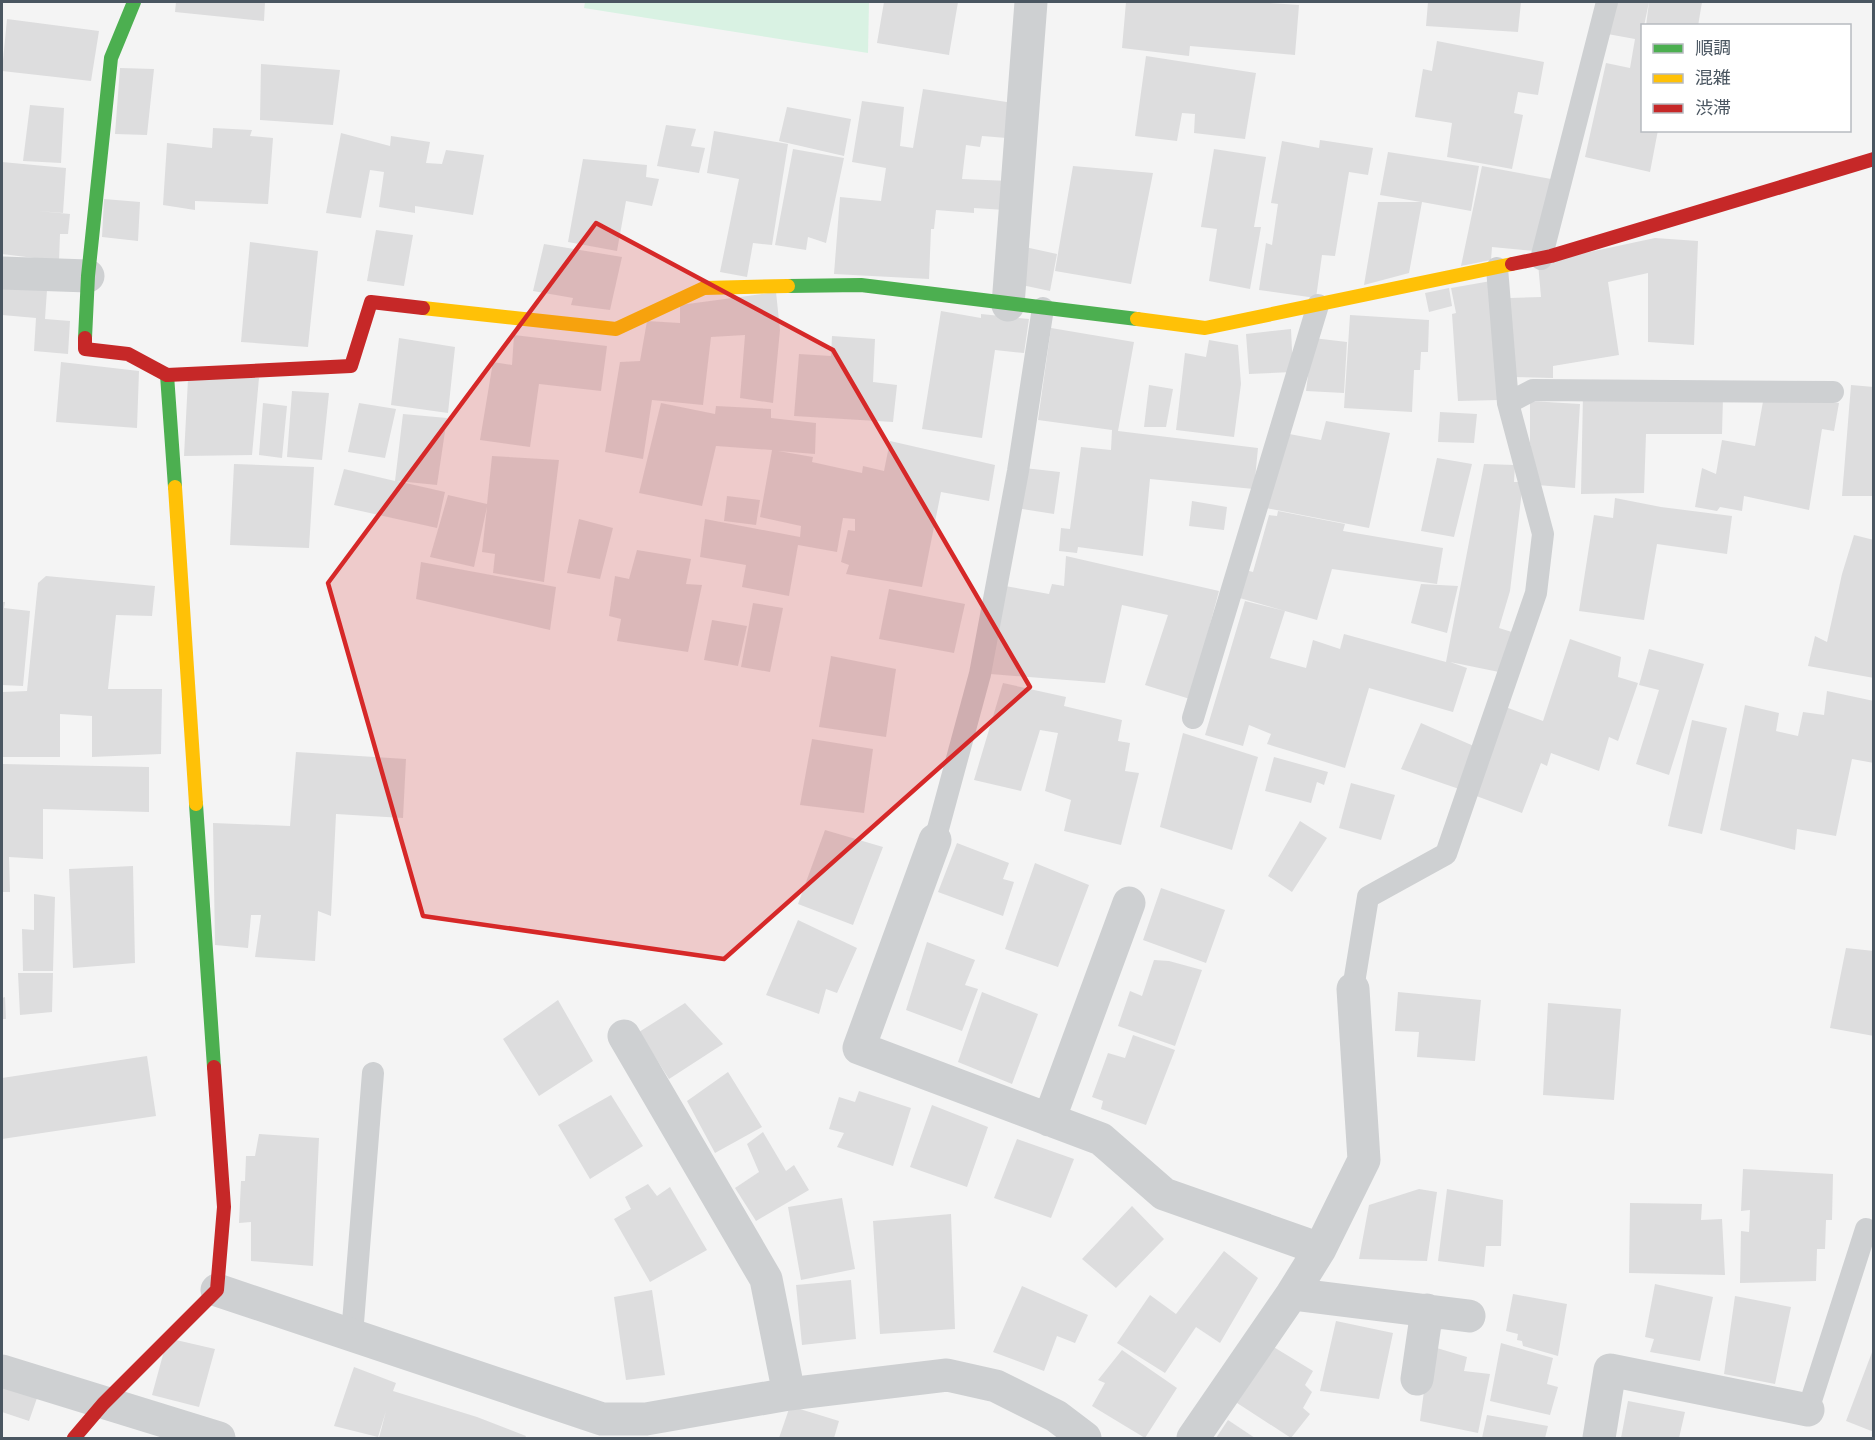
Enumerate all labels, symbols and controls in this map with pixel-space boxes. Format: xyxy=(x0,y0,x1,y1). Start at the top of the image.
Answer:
legend xyxy=(1641,24,1851,132)
text: 順調 xyxy=(1695,36,1731,59)
text: 混雑 xyxy=(1695,66,1731,89)
text: 渋滞 xyxy=(1695,96,1731,119)

